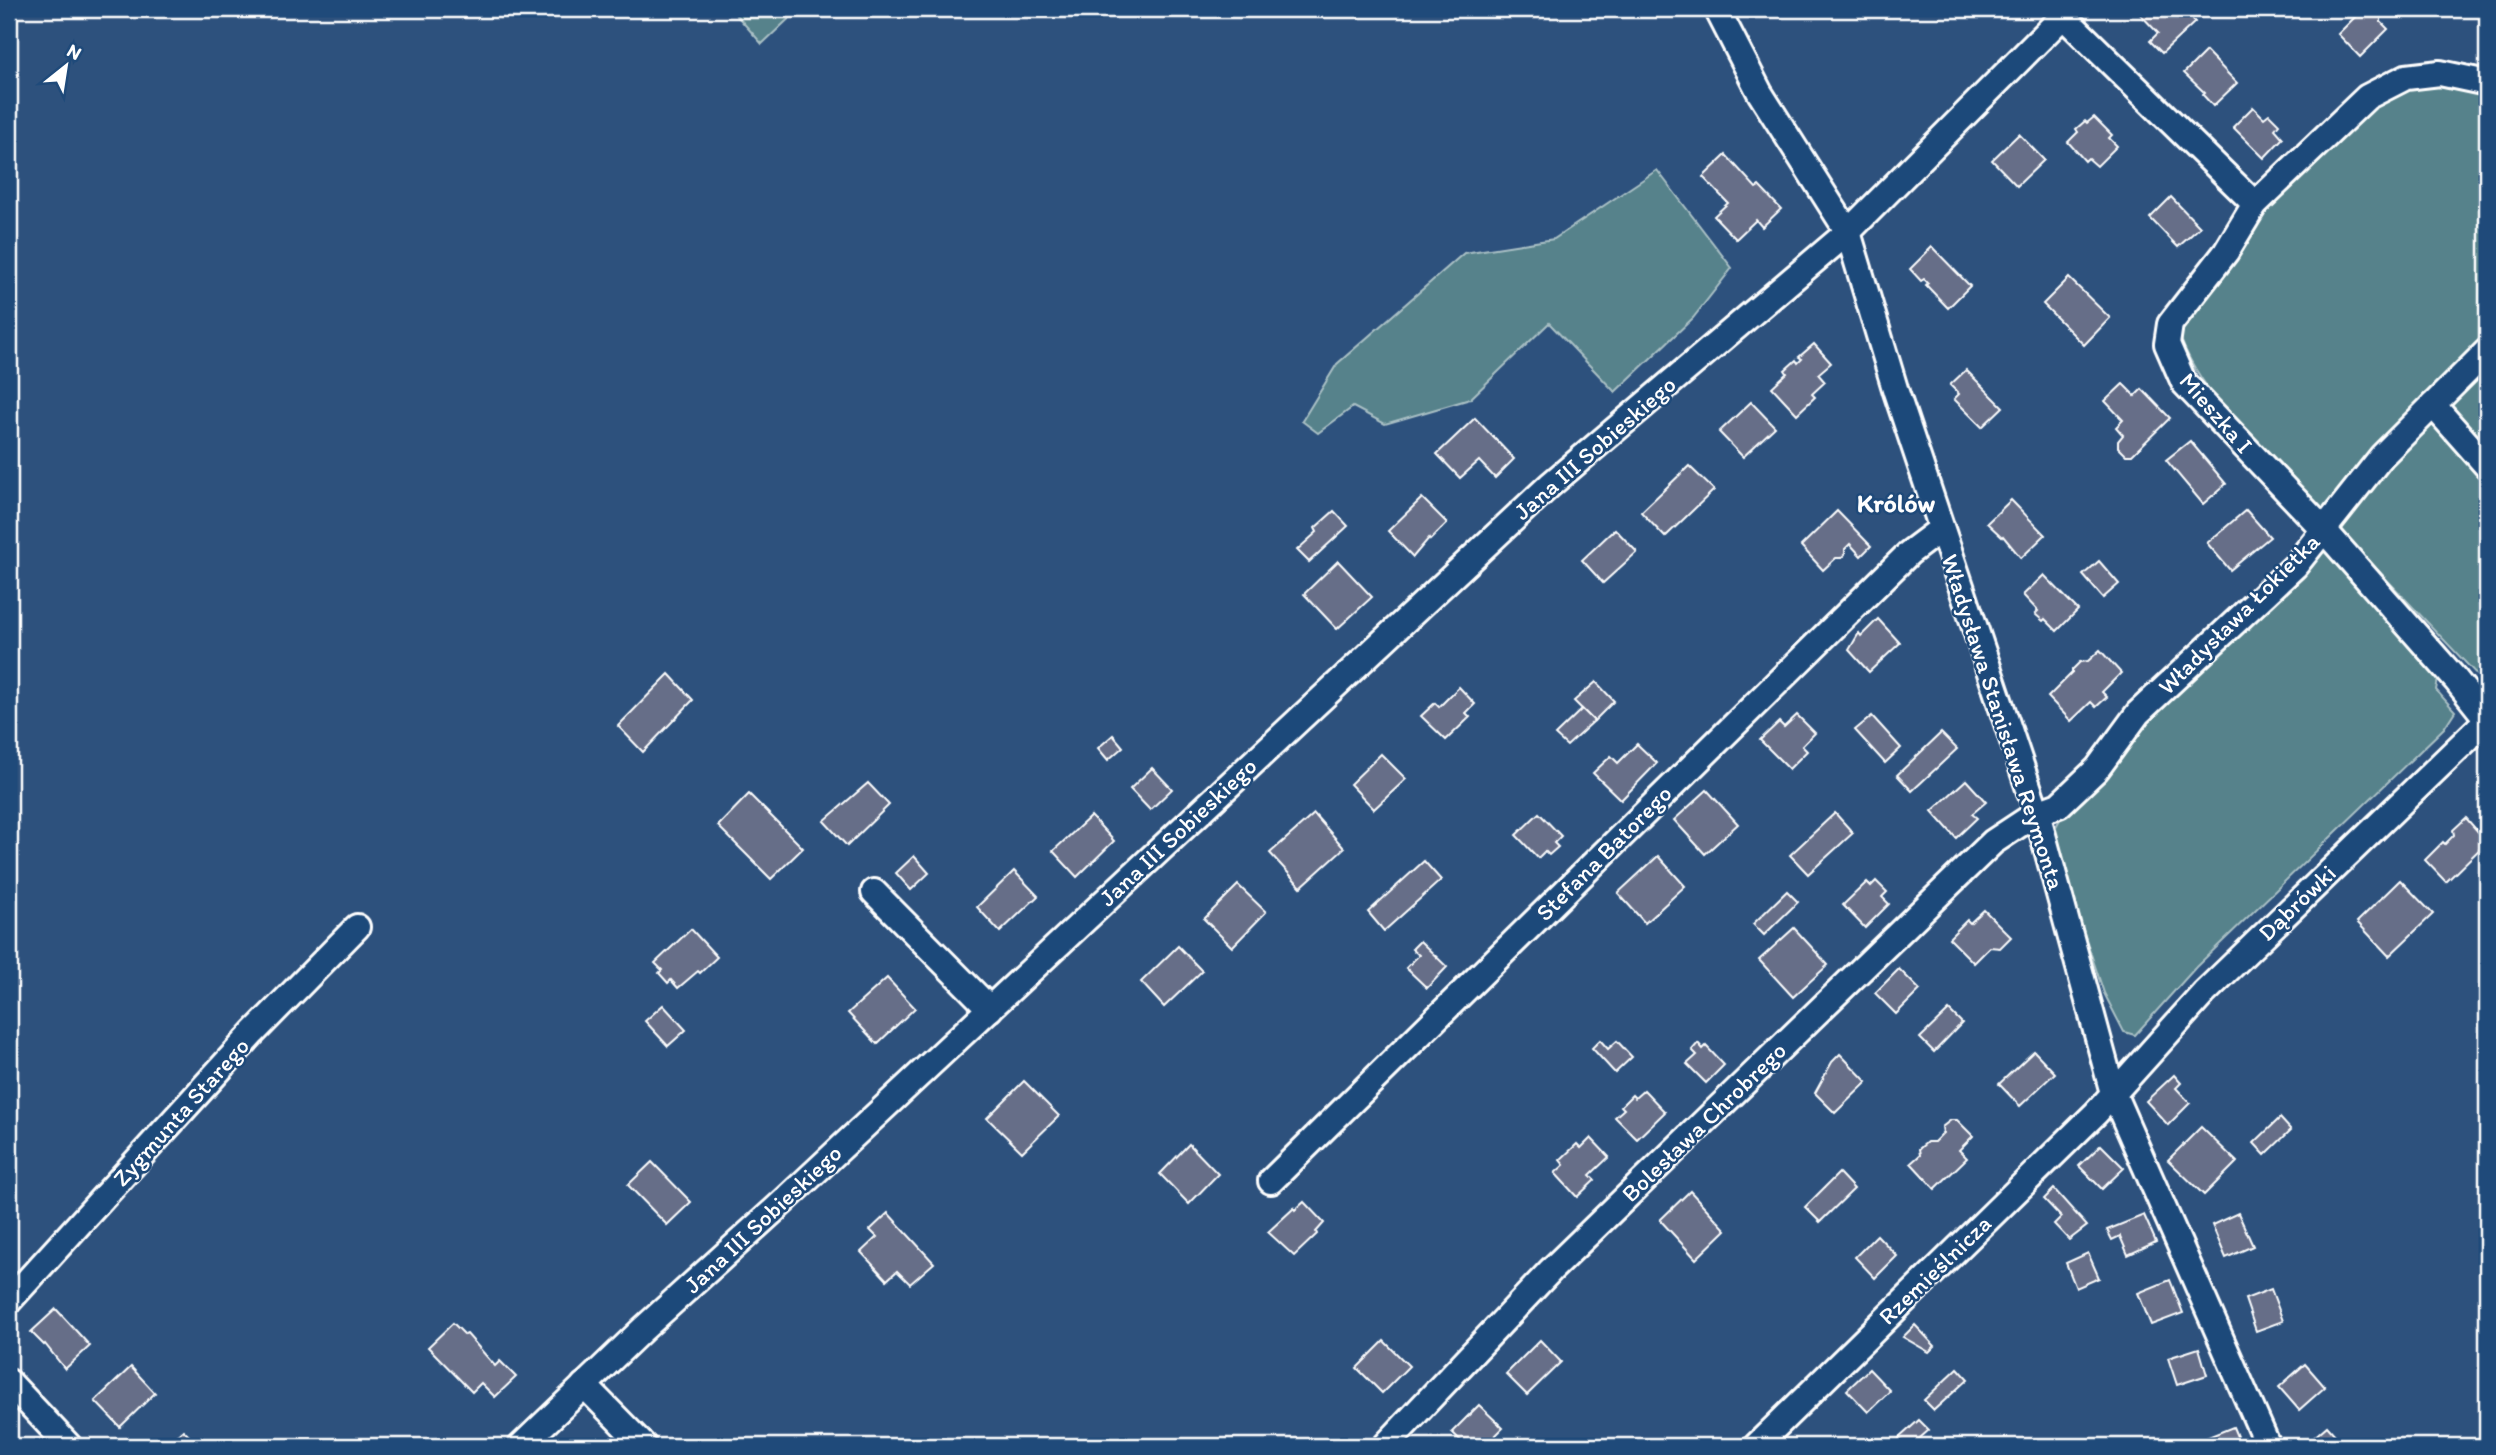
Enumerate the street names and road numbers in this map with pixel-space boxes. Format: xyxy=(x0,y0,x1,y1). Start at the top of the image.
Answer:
street label: Mieszka I xyxy=(2174,366,2259,459)
street label: Jana III Sobieskiego xyxy=(1508,369,1682,526)
street label: Władysława Łokietka xyxy=(2152,526,2326,701)
street label: Władysława Stanisława Reymonta xyxy=(1935,550,2072,894)
street label: Jana III Sobieskiego xyxy=(1093,751,1263,912)
street label: Stefana Batorego xyxy=(1530,779,1678,927)
street label: Dąbrówki xyxy=(2252,858,2342,947)
street label: Zygmunta Starego xyxy=(106,1031,255,1192)
street label: Bolesława Chrobrego xyxy=(1615,1036,1792,1208)
street label: Jana III Sobieskiego xyxy=(678,1138,848,1299)
street label: Rzemieślnicza xyxy=(1872,1209,1997,1330)

